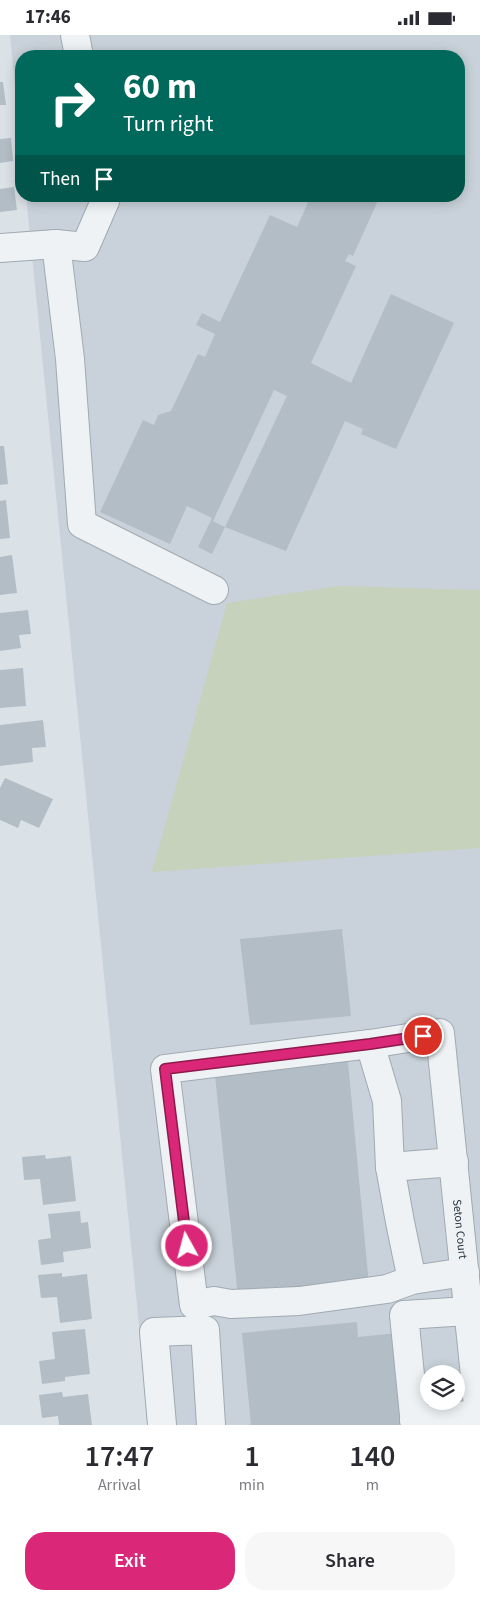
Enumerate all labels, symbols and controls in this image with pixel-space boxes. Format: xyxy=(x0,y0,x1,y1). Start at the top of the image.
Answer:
text: 17:46 xyxy=(25,4,71,31)
text: 60 m xyxy=(123,62,197,112)
icon: right xyxy=(40,70,105,135)
text: Turn right xyxy=(123,108,213,140)
icon: arrive xyxy=(90,165,118,193)
text: Then xyxy=(40,166,80,193)
pin xyxy=(402,1015,444,1057)
icon: arrive xyxy=(409,1022,437,1050)
street label: Seton Court xyxy=(448,1199,471,1260)
position arrow xyxy=(160,1219,212,1271)
map controls xyxy=(420,1365,465,1410)
button: layers xyxy=(420,1365,465,1410)
text: 17:47 xyxy=(85,1435,154,1478)
text: 1 xyxy=(244,1435,260,1478)
text: 140 xyxy=(349,1435,395,1478)
text: Arrival xyxy=(98,1474,141,1496)
text: min xyxy=(239,1474,265,1496)
text: m xyxy=(366,1474,379,1496)
button: Exit xyxy=(25,1532,235,1590)
button: Share xyxy=(245,1532,455,1590)

